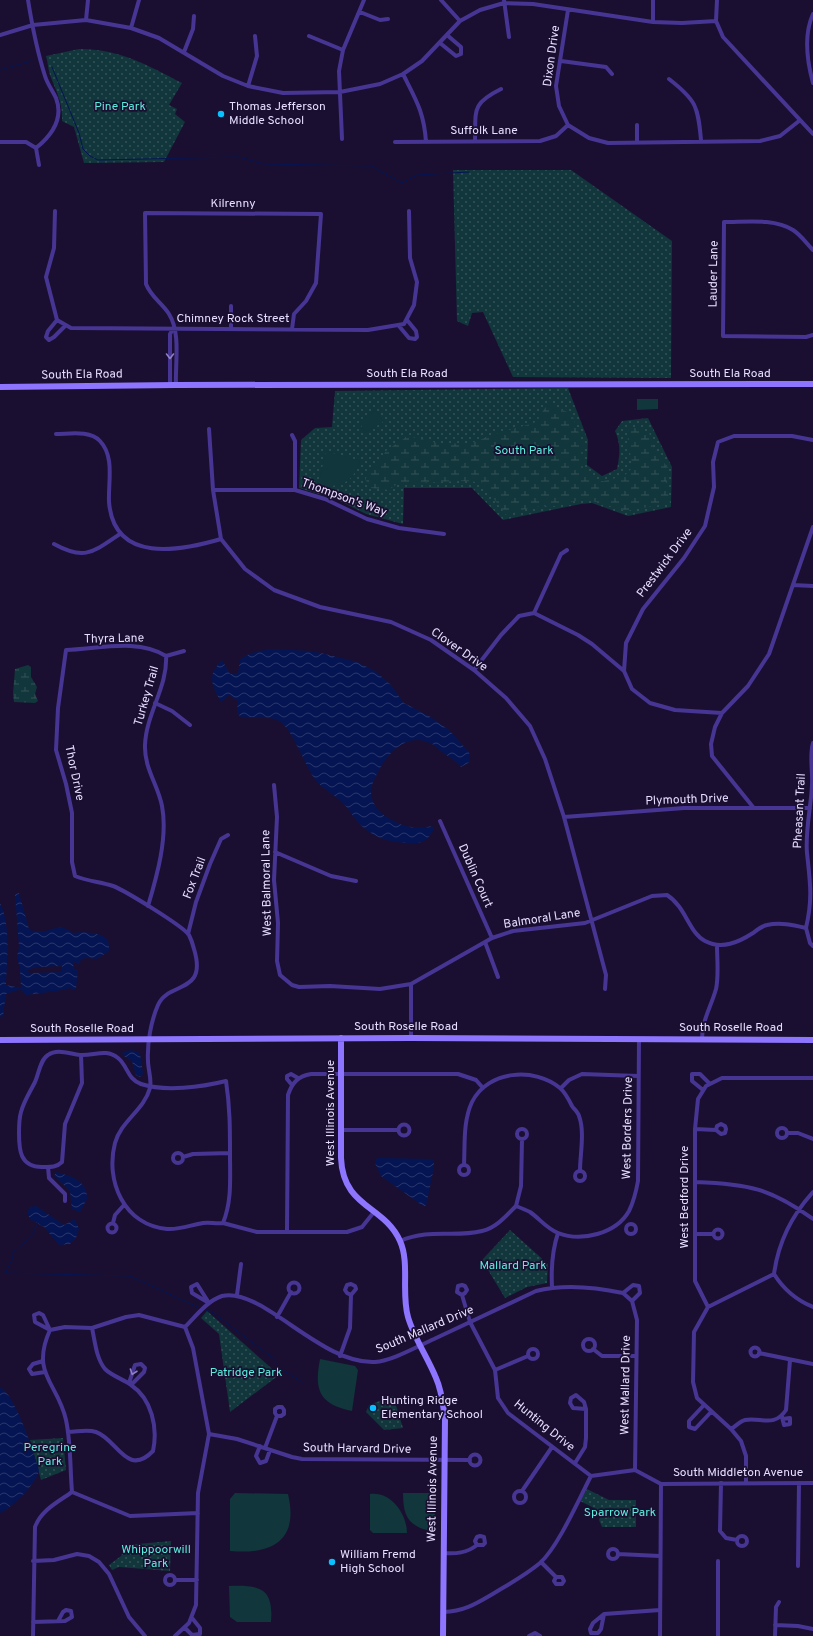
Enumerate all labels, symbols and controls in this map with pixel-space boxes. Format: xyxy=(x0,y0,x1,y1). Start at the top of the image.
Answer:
street label: Dixon Drive xyxy=(540,24,564,88)
park label: Pine Park xyxy=(94,99,146,115)
place label: Thomas Jefferson Middle School xyxy=(229,99,326,129)
marker: Thomas Jefferson Middle School xyxy=(216,109,226,119)
street label: Suffolk Lane xyxy=(450,123,518,139)
street label: Kilrenny xyxy=(210,196,256,212)
street label: Lauder Lane xyxy=(705,240,723,308)
street label: Chimney Rock Street xyxy=(176,311,290,327)
one-way arrow xyxy=(166,353,174,359)
street label: South Ela Road xyxy=(41,366,123,384)
street label: South Ela Road xyxy=(366,366,448,382)
street label: South Ela Road xyxy=(689,366,771,382)
park label: South Park xyxy=(494,443,554,459)
street label: Thompson's Way xyxy=(299,475,389,521)
street label: Prestwick Drive xyxy=(634,525,696,601)
street label: Clover Drive xyxy=(427,624,491,676)
street label: Thyra Lane xyxy=(84,630,144,648)
street label: Turkey Trail xyxy=(131,664,163,728)
street label: Thor Drive xyxy=(60,744,88,802)
street label: Pheasant Trail xyxy=(790,773,810,849)
street label: Plymouth Drive xyxy=(645,791,729,809)
street label: West Balmoral Lane xyxy=(258,830,276,936)
street label: Dublin Court xyxy=(454,842,496,910)
street label: Fox Trail xyxy=(180,855,210,901)
street label: Balmoral Lane xyxy=(502,905,582,933)
street label: South Roselle Road xyxy=(354,1019,458,1035)
street label: South Roselle Road xyxy=(679,1020,783,1036)
street label: South Roselle Road xyxy=(30,1021,134,1037)
street label: West Illinois Avenue xyxy=(323,1060,339,1166)
street label: West Borders Drive xyxy=(619,1076,637,1180)
street label: West Bedford Drive xyxy=(677,1145,693,1249)
park label: Mallard Park xyxy=(479,1258,547,1274)
street label: South Mallard Drive xyxy=(374,1302,476,1358)
street label: West Mallard Drive xyxy=(617,1335,635,1435)
park label: Patridge Park xyxy=(210,1365,282,1381)
one-way arrow xyxy=(129,1368,138,1375)
place label: Hunting Ridge Elementary School xyxy=(381,1393,483,1423)
street label: Hunting Drive xyxy=(510,1396,578,1456)
marker: Hunting Ridge Elementary School xyxy=(368,1403,378,1413)
street label: West Illinois Avenue xyxy=(424,1436,442,1542)
park label: Peregrine Park xyxy=(23,1440,77,1470)
street label: South Harvard Drive xyxy=(303,1440,411,1458)
street label: South Middleton Avenue xyxy=(673,1465,803,1481)
park label: Sparrow Park xyxy=(584,1505,656,1521)
park label: Whippoorwill Park xyxy=(121,1542,191,1572)
place label: William Fremd High School xyxy=(340,1547,416,1577)
marker: William Fremd High School xyxy=(327,1557,337,1567)

